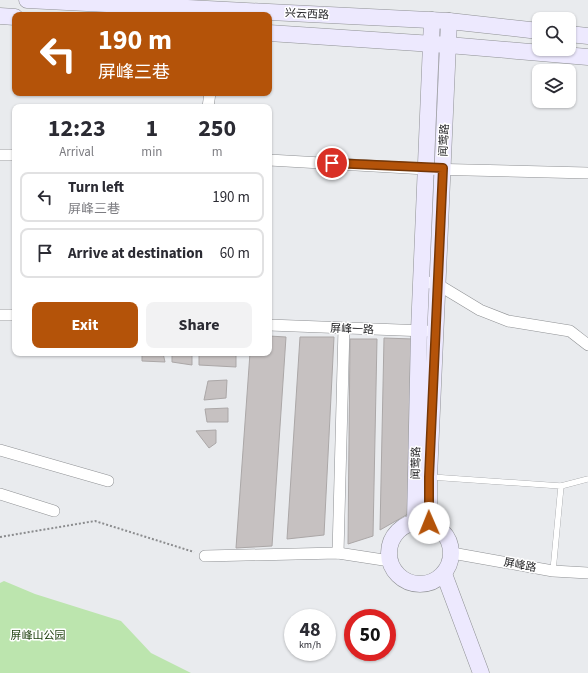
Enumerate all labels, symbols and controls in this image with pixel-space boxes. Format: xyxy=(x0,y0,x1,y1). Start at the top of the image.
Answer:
street label: 兴云西路 xyxy=(285,5,329,23)
map controls xyxy=(532,12,576,108)
button: search xyxy=(532,12,576,56)
text: 190 m xyxy=(98,20,172,60)
icon: left xyxy=(32,28,84,80)
text: 屏峰三巷 xyxy=(98,60,170,85)
button: layers xyxy=(532,64,576,108)
text: 12:23 xyxy=(48,111,106,146)
text: 1 xyxy=(146,111,158,146)
text: 250 xyxy=(198,111,236,146)
street label: 闻莺路 xyxy=(436,123,452,157)
text: Arrival xyxy=(59,143,94,161)
text: min xyxy=(141,143,162,161)
text: m xyxy=(212,143,223,161)
pin xyxy=(315,146,349,180)
icon: arrive xyxy=(321,152,343,174)
text: Turn left xyxy=(68,177,124,198)
icon: left xyxy=(34,186,56,208)
text: 190 m xyxy=(212,187,250,208)
text: 屏峰三巷 xyxy=(68,200,120,218)
icon: arrive xyxy=(34,242,56,264)
text: Arrive at destination xyxy=(68,243,203,264)
text: 60 m xyxy=(220,243,250,264)
button: Exit xyxy=(32,302,138,348)
button: Share xyxy=(146,302,252,348)
street label: 屏峰一路 xyxy=(330,321,374,337)
street label: 闻莺路 xyxy=(408,446,424,480)
position arrow xyxy=(408,502,450,544)
street label: 屏峰路 xyxy=(502,555,538,575)
speed limit sign: 50 xyxy=(344,609,396,661)
text: 48 xyxy=(299,616,321,644)
park label: 屏峰山公园 xyxy=(11,628,66,643)
text: km/h xyxy=(299,638,321,652)

